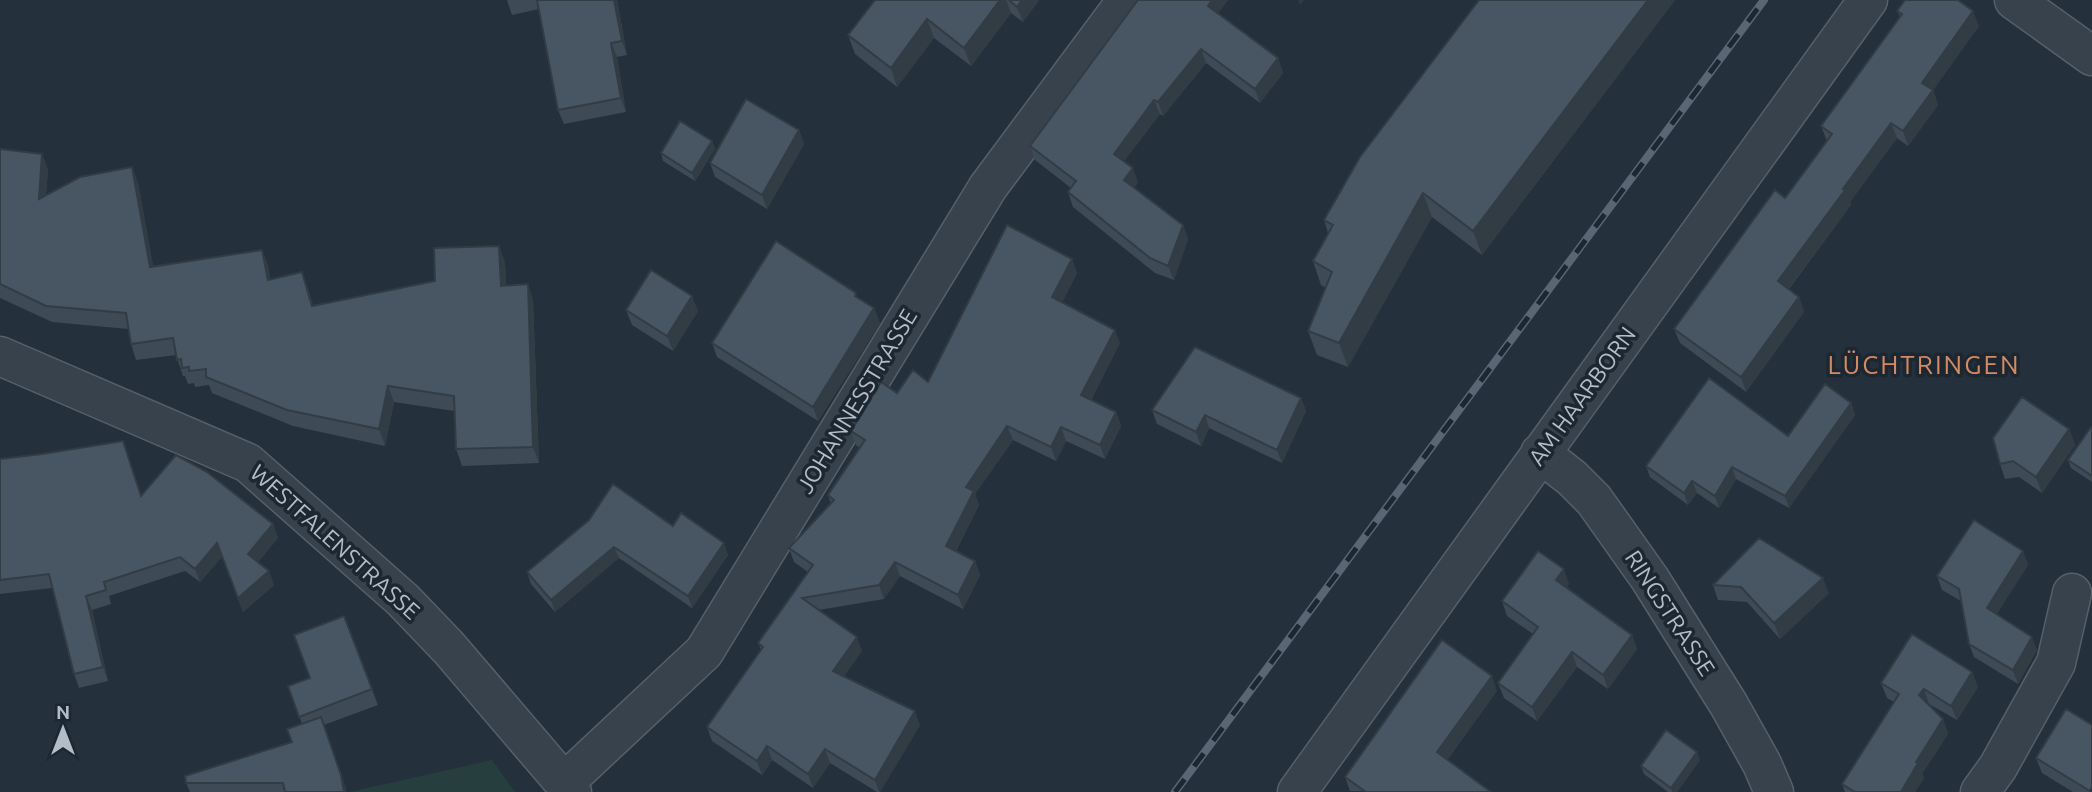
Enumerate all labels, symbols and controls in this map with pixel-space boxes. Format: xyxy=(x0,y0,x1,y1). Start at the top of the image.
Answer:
street label: JOHANNESSTRASSE xyxy=(792,304,921,497)
street label: AM HAARBORN xyxy=(1523,322,1640,470)
district label: LÜCHTRINGEN xyxy=(1827,350,2021,379)
street label: WESTFALENSTRASSE xyxy=(246,459,425,624)
street label: RINGSTRASSE xyxy=(1621,546,1720,680)
north arrow xyxy=(28,694,98,764)
text: N xyxy=(56,701,70,723)

